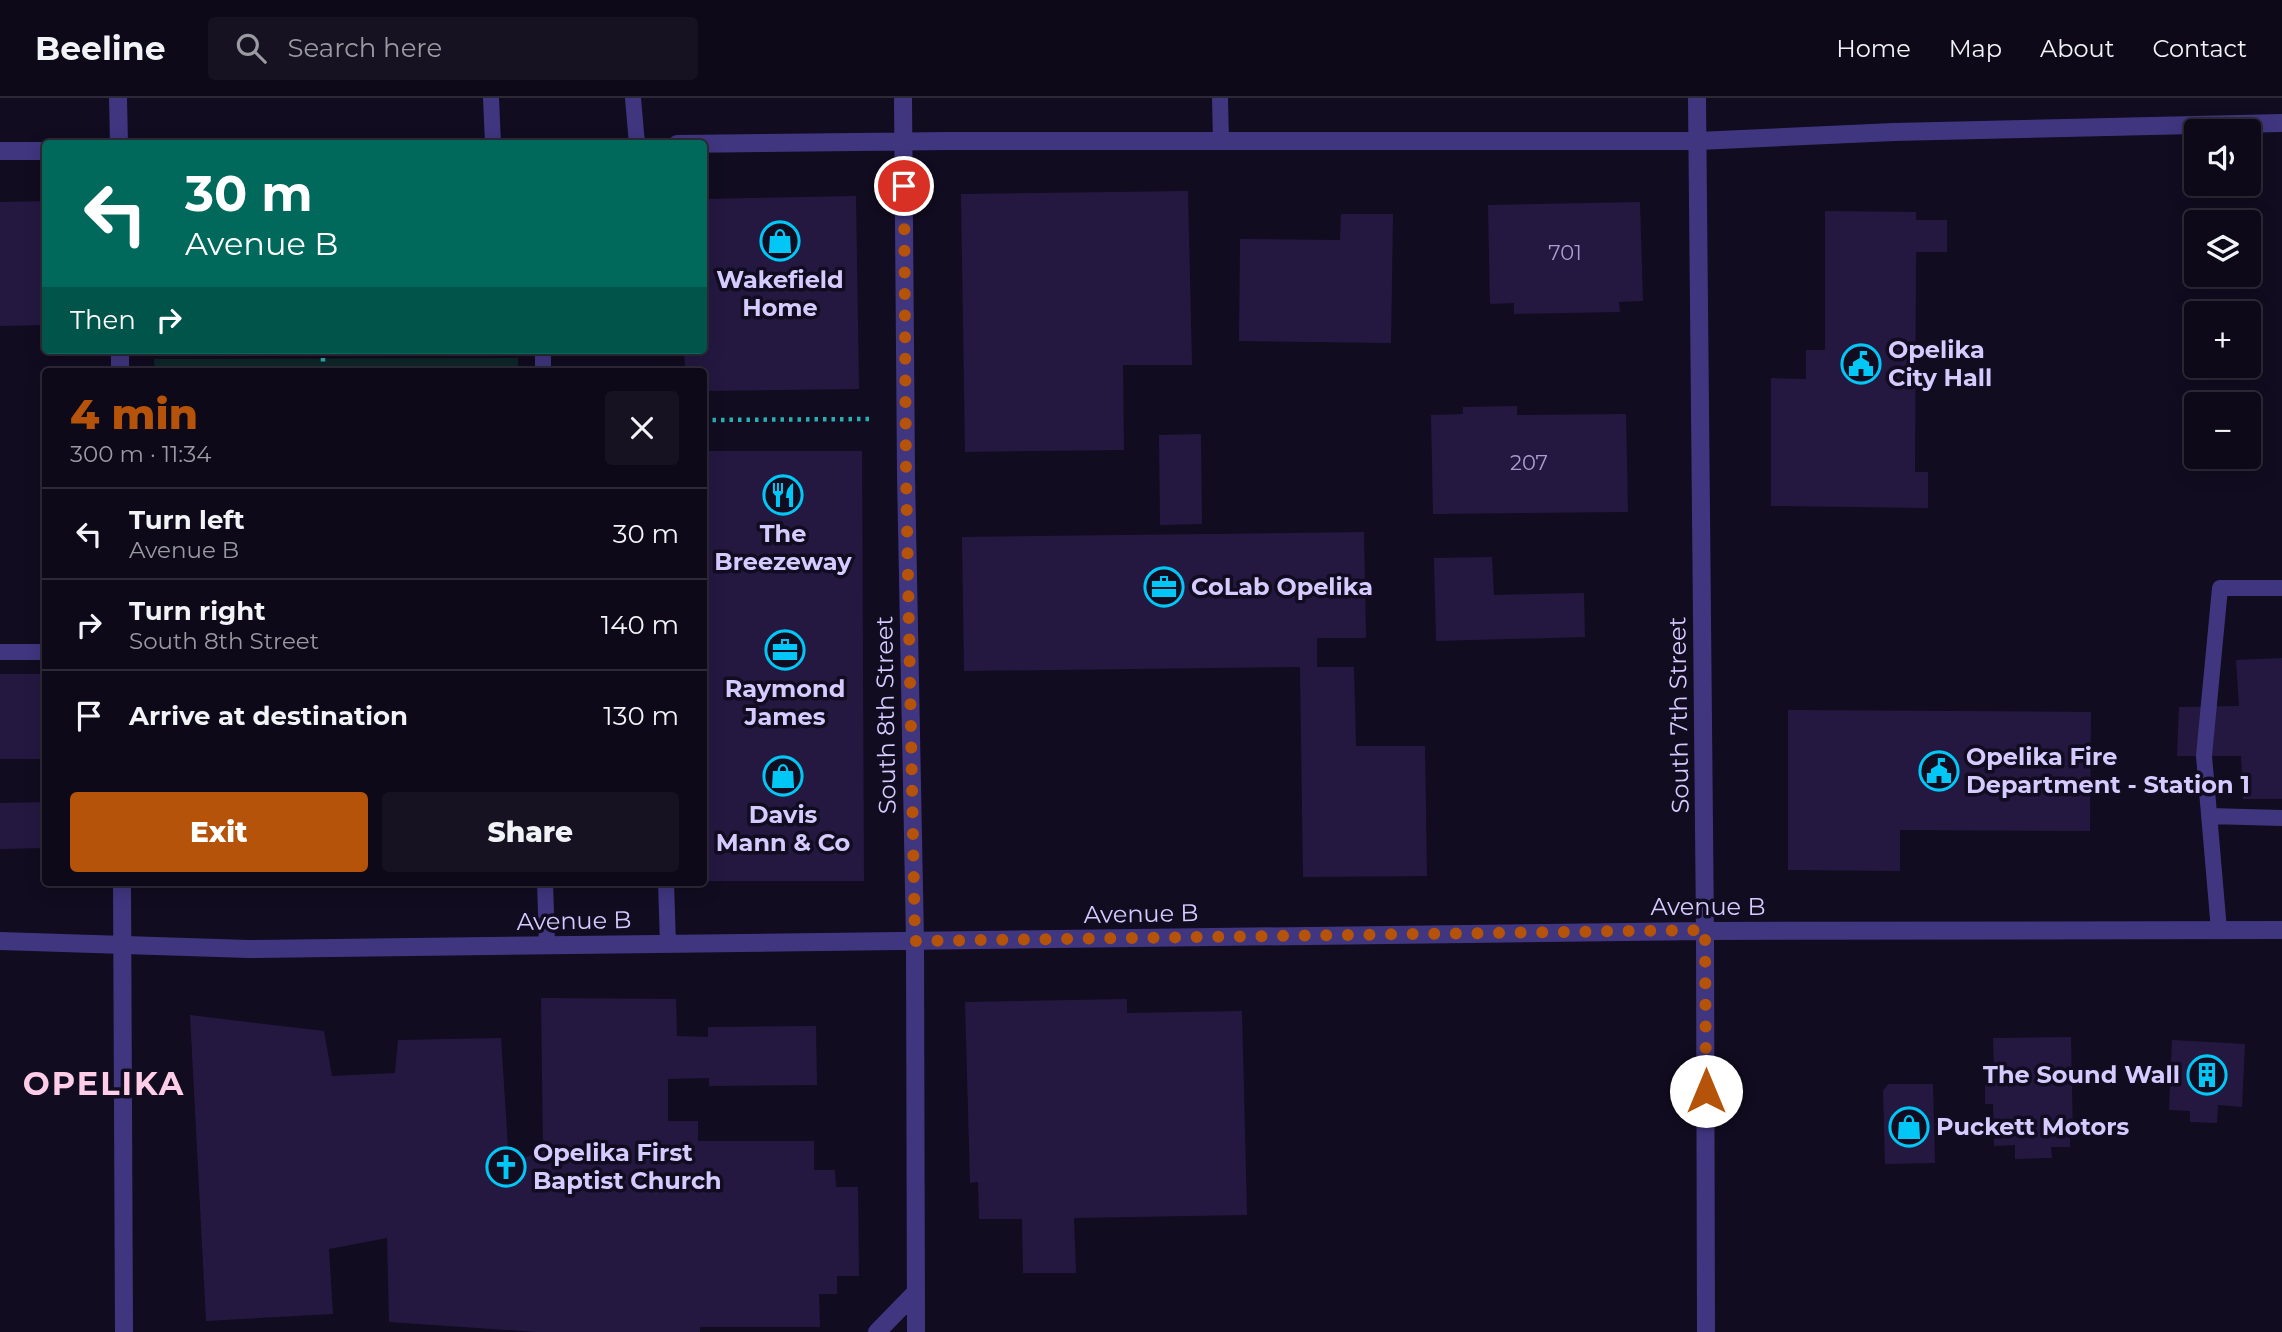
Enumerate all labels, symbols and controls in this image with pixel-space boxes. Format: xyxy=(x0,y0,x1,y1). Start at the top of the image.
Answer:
search box xyxy=(208,17,698,80)
text: Beeline xyxy=(35,28,166,68)
icon: search xyxy=(232,29,270,67)
text: Search here xyxy=(288,32,442,64)
text: Home xyxy=(1836,34,1911,63)
text: Map xyxy=(1949,34,2002,63)
text: About xyxy=(2040,34,2114,63)
text: Contact xyxy=(2152,34,2247,63)
map controls xyxy=(2184,119,2261,469)
button: sound xyxy=(2184,119,2261,196)
pin xyxy=(874,156,934,216)
text: 30 m xyxy=(185,164,313,223)
icon: arrive xyxy=(885,167,923,205)
icon: left xyxy=(70,168,161,259)
button: layers xyxy=(2184,210,2261,287)
shop icon: Wakefield Home xyxy=(759,220,801,262)
text: Avenue B xyxy=(185,224,338,263)
house number: 701 xyxy=(1548,240,1582,265)
place label: Wakefield Home xyxy=(716,265,844,322)
icon: right xyxy=(150,301,188,339)
button: + xyxy=(2184,301,2261,378)
text: Then xyxy=(70,304,136,336)
place label: Opelika City Hall xyxy=(1888,335,1992,392)
public building icon: Opelika City Hall xyxy=(1840,343,1882,385)
text: 4 min xyxy=(70,388,198,440)
button: close xyxy=(605,391,679,465)
button: − xyxy=(2184,392,2261,469)
text: 300 m · 11:34 xyxy=(70,440,211,468)
house number: 207 xyxy=(1510,450,1548,475)
restaurant icon: The Breezeway xyxy=(762,474,804,516)
text: Turn left xyxy=(129,504,245,536)
icon: left xyxy=(70,515,108,553)
text: 30 m xyxy=(613,518,679,550)
place label: The Breezeway xyxy=(714,519,852,576)
text: Avenue B xyxy=(129,536,239,564)
office icon: CoLab Opelika xyxy=(1143,566,1185,608)
place label: CoLab Opelika xyxy=(1191,572,1373,601)
text: Turn right xyxy=(129,595,265,627)
icon: right xyxy=(70,606,108,644)
text: 140 m xyxy=(601,609,679,641)
street label: South 8th Street xyxy=(869,615,902,814)
street label: South 7th Street xyxy=(1662,616,1695,814)
text: South 8th Street xyxy=(129,627,319,655)
office icon: Raymond James xyxy=(764,629,806,671)
place label: Raymond James xyxy=(725,674,845,731)
icon: arrive xyxy=(70,697,108,735)
text: Arrive at destination xyxy=(129,700,408,732)
text: 130 m xyxy=(603,700,679,732)
place label: Opelika Fire Department - Station 1 xyxy=(1966,742,2250,799)
public building icon: Opelika Fire Department - Station 1 xyxy=(1918,750,1960,792)
shop icon: Davis Mann & Co xyxy=(762,755,804,797)
button: Exit xyxy=(70,792,368,872)
button: Share xyxy=(382,792,679,872)
place label: Davis Mann & Co xyxy=(716,800,850,857)
street label: Avenue B xyxy=(1651,892,1765,921)
street label: Avenue B xyxy=(1083,898,1199,929)
street label: Avenue B xyxy=(516,905,632,936)
position arrow xyxy=(1669,1054,1743,1128)
building icon: The Sound Wall xyxy=(2186,1054,2228,1096)
place label: The Sound Wall xyxy=(1983,1060,2180,1089)
district label: OPELIKA xyxy=(23,1064,185,1103)
shop icon: Puckett Motors xyxy=(1888,1106,1930,1148)
place label: Puckett Motors xyxy=(1936,1112,2130,1141)
place label: Opelika First Baptist Church xyxy=(533,1138,722,1195)
church icon: Opelika First Baptist Church xyxy=(485,1146,527,1188)

